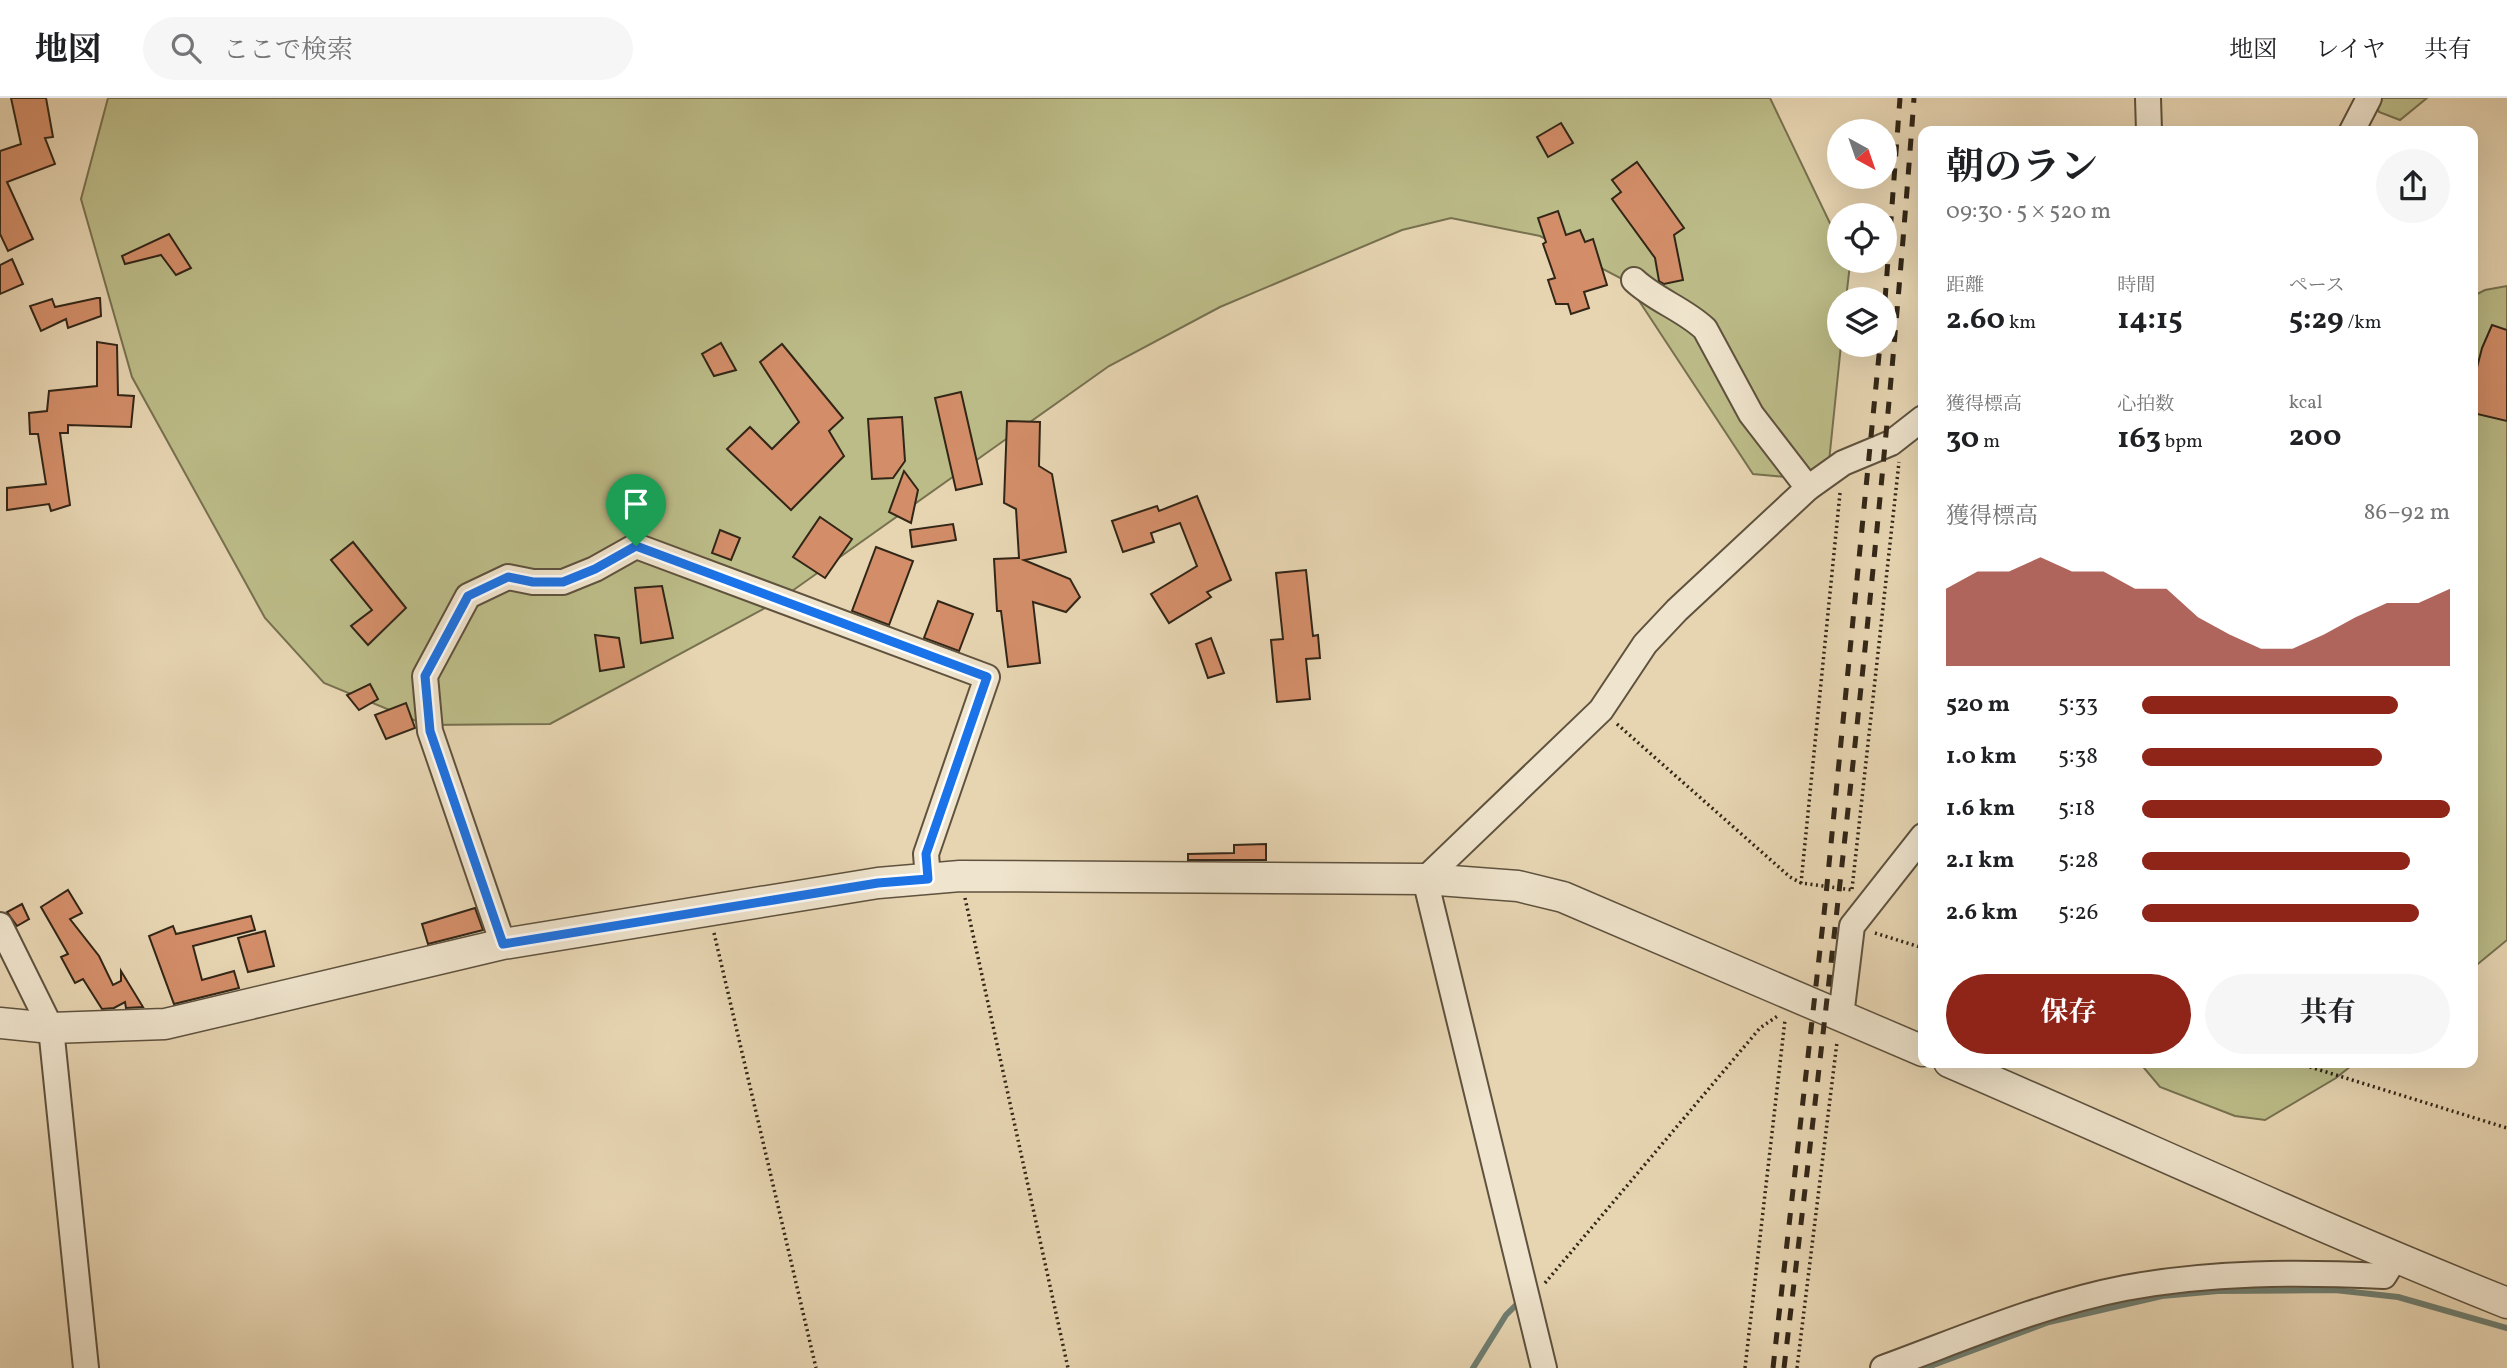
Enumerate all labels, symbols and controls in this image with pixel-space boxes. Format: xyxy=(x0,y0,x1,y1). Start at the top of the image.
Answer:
search box xyxy=(143,17,633,80)
text: 地図 xyxy=(35,29,101,75)
icon: search xyxy=(167,29,205,67)
text: ここで検索 xyxy=(223,33,353,69)
text: 地図 xyxy=(2229,34,2277,68)
text: レイヤ xyxy=(2315,34,2386,68)
text: 共有 xyxy=(2424,34,2472,68)
north arrow xyxy=(1827,119,1897,189)
map controls xyxy=(1827,119,1897,357)
text: 朝のラン xyxy=(1946,143,2098,196)
button: share xyxy=(2376,149,2450,223)
text: 09:30 · 5 × 520 m xyxy=(1946,196,2111,228)
button: locate xyxy=(1827,203,1897,273)
text: 距離 xyxy=(1946,273,1984,299)
text: 時間 xyxy=(2117,273,2155,299)
text: ペース xyxy=(2289,273,2345,299)
button: layers xyxy=(1827,287,1897,357)
text: 2.60 xyxy=(1946,299,2005,341)
text: 14:15 xyxy=(2117,299,2183,341)
text: 5:29 xyxy=(2289,299,2344,341)
text: km xyxy=(2005,310,2036,336)
text: /km xyxy=(2344,310,2382,336)
text: kcal xyxy=(2289,390,2322,416)
text: 獲得標高 xyxy=(1946,392,2022,418)
text: 心拍数 xyxy=(2117,392,2174,418)
text: 200 xyxy=(2289,416,2341,458)
text: 30 xyxy=(1946,418,1979,460)
text: 163 xyxy=(2117,418,2161,460)
text: m xyxy=(1979,429,2000,455)
text: bpm xyxy=(2161,429,2203,455)
pin xyxy=(606,474,666,546)
icon: arrive xyxy=(617,485,655,523)
text: 86–92 m xyxy=(2364,497,2450,529)
text: 獲得標高 xyxy=(1946,501,2038,533)
text: 520 m xyxy=(1946,689,2010,721)
text: 5:33 xyxy=(2058,689,2098,721)
text: 1.0 km xyxy=(1946,741,2017,773)
text: 5:38 xyxy=(2058,741,2098,773)
text: 1.6 km xyxy=(1946,793,2015,825)
text: 5:18 xyxy=(2058,793,2095,825)
text: 2.1 km xyxy=(1946,845,2015,877)
text: 5:28 xyxy=(2058,845,2099,877)
text: 2.6 km xyxy=(1946,897,2018,929)
text: 5:26 xyxy=(2058,897,2098,929)
button: 保存 xyxy=(1946,974,2191,1054)
button: 共有 xyxy=(2205,974,2450,1054)

